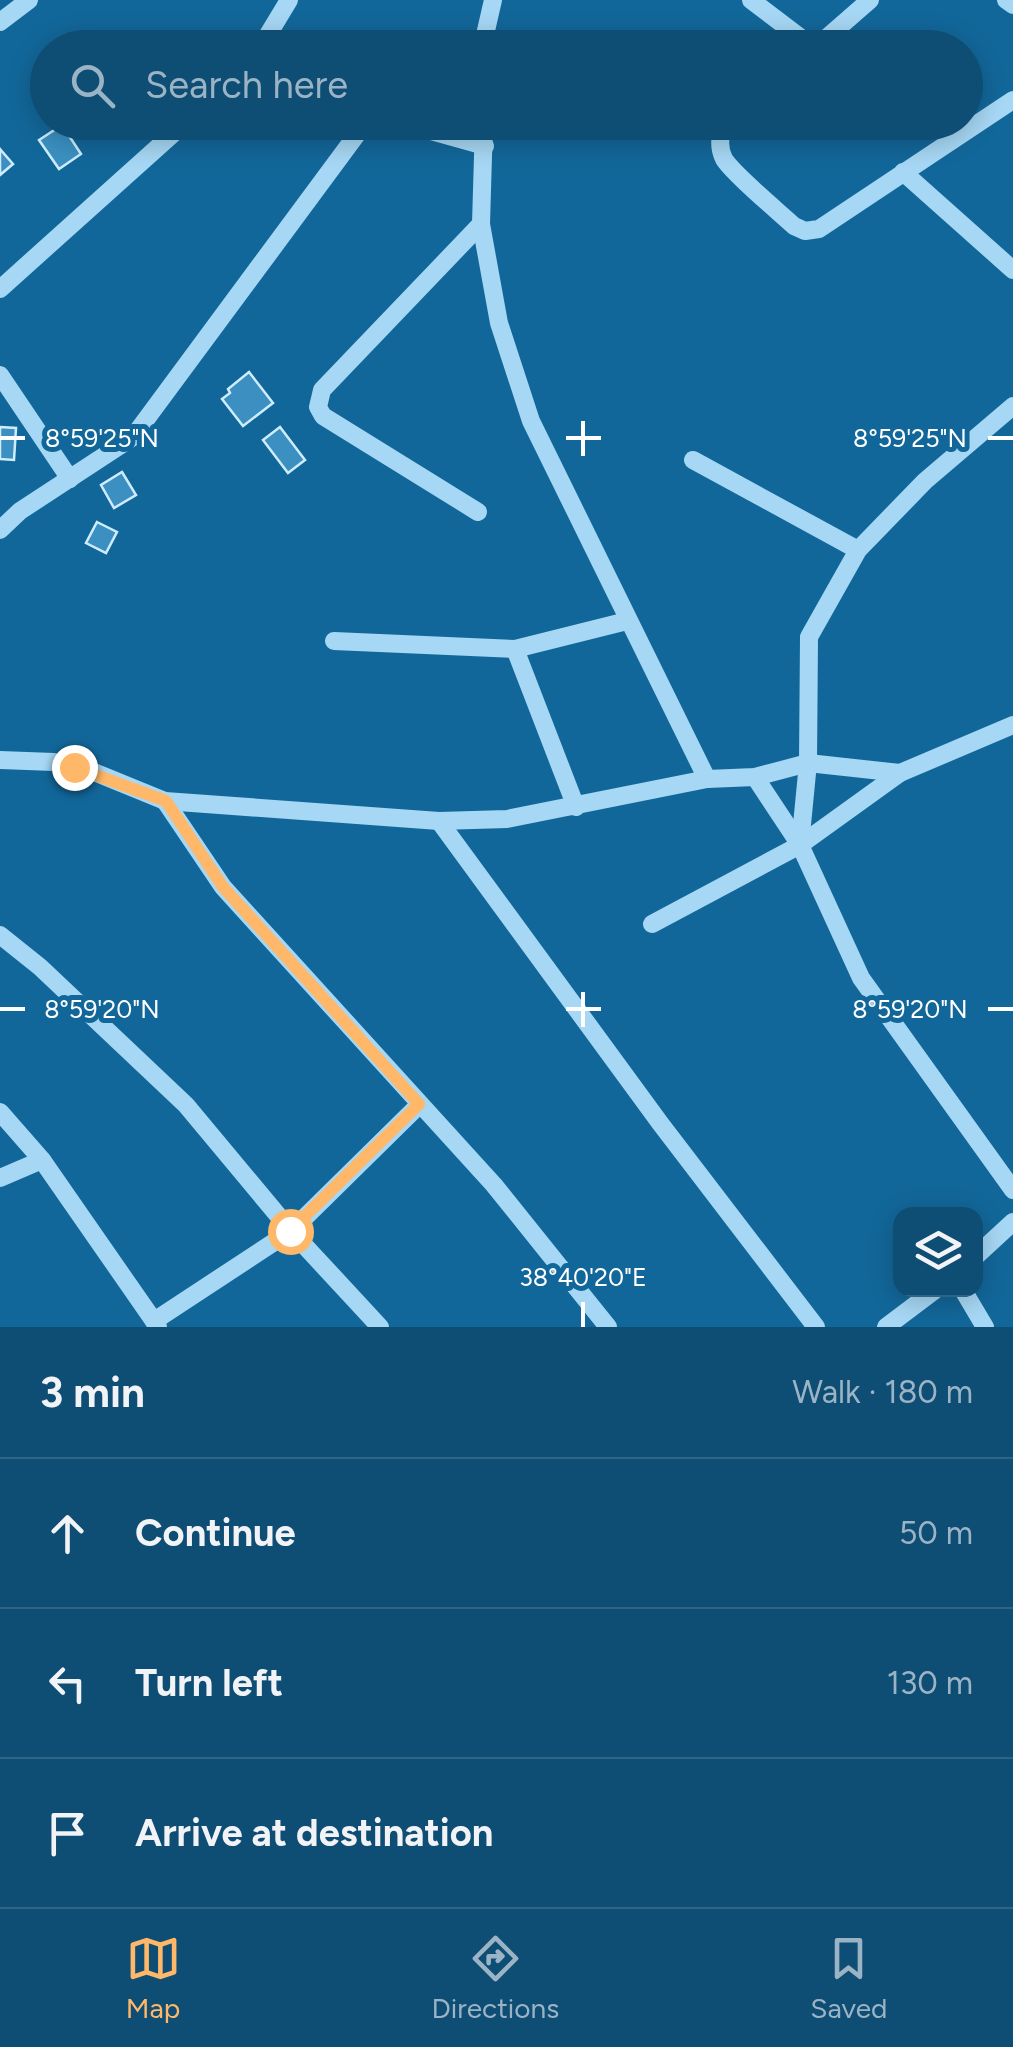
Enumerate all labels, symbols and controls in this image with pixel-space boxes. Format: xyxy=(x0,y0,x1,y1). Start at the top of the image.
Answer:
search box xyxy=(30,30,983,140)
icon: search xyxy=(65,58,120,113)
text: Search here xyxy=(145,62,348,108)
text: 8°59'25"N xyxy=(45,423,159,453)
text: 8°59'25"N xyxy=(853,423,967,453)
route end xyxy=(52,745,98,791)
text: 8°59'20"N xyxy=(44,994,160,1024)
text: 8°59'20"N xyxy=(852,994,968,1024)
map controls xyxy=(893,1207,983,1297)
button: layers xyxy=(893,1207,983,1297)
route start xyxy=(268,1209,314,1255)
text: 38°40'20"E xyxy=(519,1262,647,1292)
text: 3 min xyxy=(40,1367,145,1418)
text: Walk · 180 m xyxy=(792,1373,973,1411)
icon: ahead xyxy=(40,1506,95,1561)
text: Continue xyxy=(135,1510,296,1556)
text: 50 m xyxy=(899,1514,973,1552)
icon: left xyxy=(40,1656,95,1711)
text: Turn left xyxy=(135,1660,283,1706)
text: 130 m xyxy=(887,1664,973,1702)
icon: arrive xyxy=(40,1806,95,1861)
text: Arrive at destination xyxy=(135,1810,493,1856)
tab: Map xyxy=(126,1931,181,2025)
tab: Directions xyxy=(432,1931,559,2025)
tab: Saved xyxy=(810,1931,887,2025)

